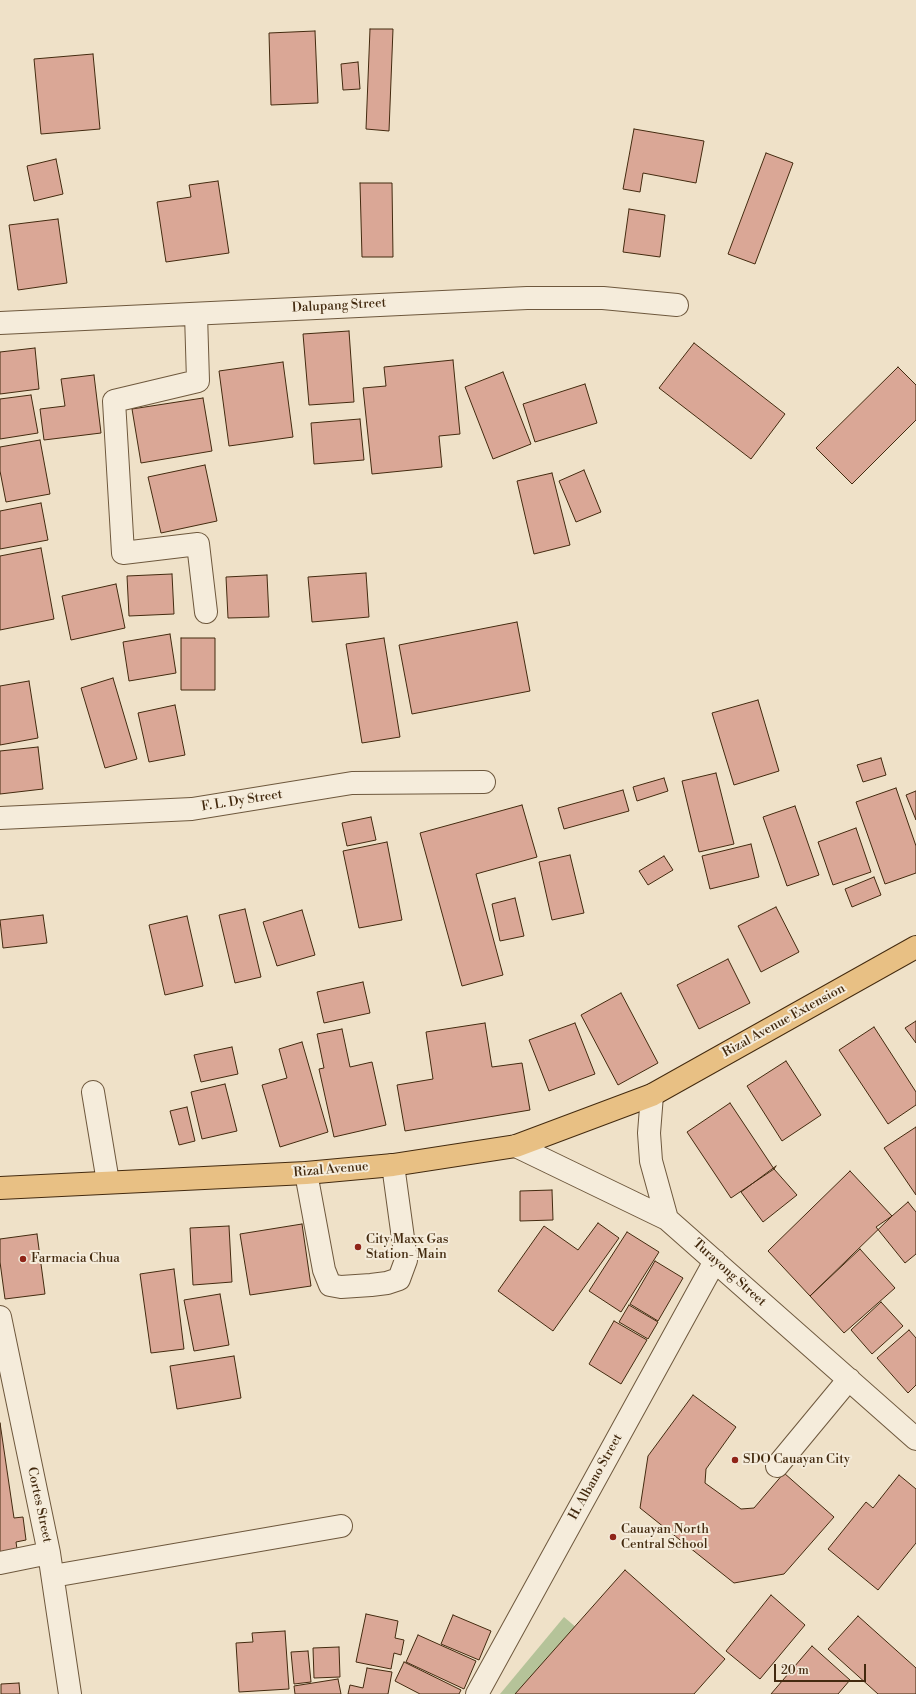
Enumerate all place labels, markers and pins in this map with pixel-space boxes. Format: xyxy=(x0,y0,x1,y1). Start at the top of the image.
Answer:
place label: City Maxx Gas Station- Main xyxy=(366,1232,448,1263)
marker: City Maxx Gas Station- Main xyxy=(353,1242,363,1252)
place label: Farmacia Chua xyxy=(31,1251,120,1267)
marker: Farmacia Chua xyxy=(18,1254,28,1264)
place label: SDO Cauayan City xyxy=(743,1452,850,1468)
marker: SDO Cauayan City xyxy=(730,1455,740,1465)
place label: Cauayan North Central School xyxy=(621,1522,709,1553)
marker: Cauayan North Central School xyxy=(608,1532,618,1542)

